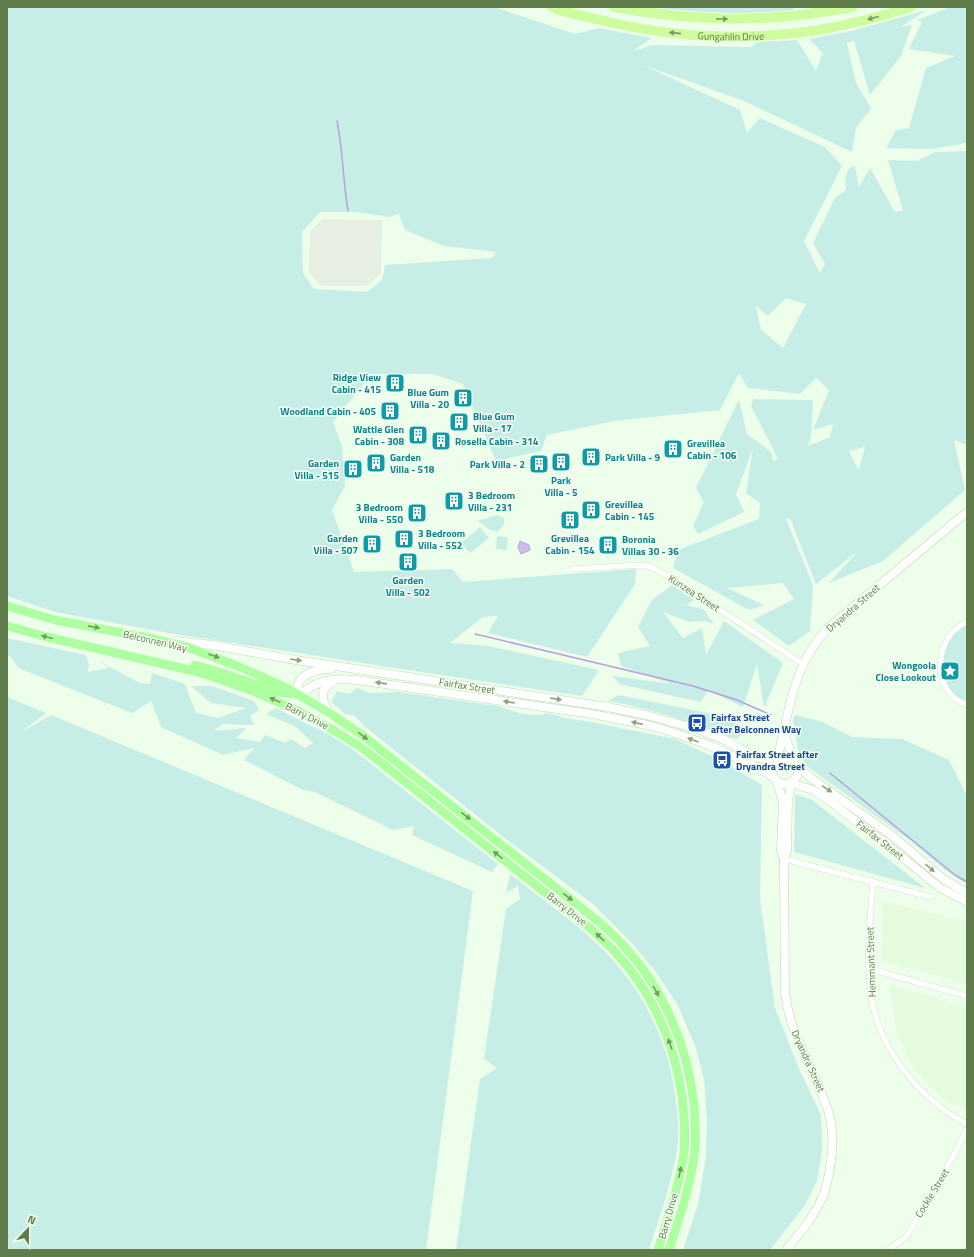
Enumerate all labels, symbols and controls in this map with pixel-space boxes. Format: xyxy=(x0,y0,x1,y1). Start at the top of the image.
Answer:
one-way arrow xyxy=(867,15,879,21)
one-way arrow xyxy=(716,16,728,23)
street label: Gungahlin Drive xyxy=(697,28,765,44)
one-way arrow xyxy=(669,30,681,36)
place label: Ridge View Cabin - 415 xyxy=(332,370,381,397)
building icon: Ridge View Cabin - 415 xyxy=(384,372,406,394)
place label: Blue Gum Villa - 20 xyxy=(407,385,449,412)
building icon: Blue Gum Villa - 20 xyxy=(452,387,474,409)
building icon: Woodland Cabin - 405 xyxy=(379,400,401,422)
place label: Woodland Cabin - 405 xyxy=(280,404,376,419)
place label: Blue Gum Villa - 17 xyxy=(473,409,515,436)
building icon: Blue Gum Villa - 17 xyxy=(448,411,470,433)
place label: Wattle Glen Cabin - 308 xyxy=(353,422,404,449)
building icon: Wattle Glen Cabin - 308 xyxy=(407,424,429,446)
building icon: Rosella Cabin - 314 xyxy=(430,430,452,452)
place label: Rosella Cabin - 314 xyxy=(455,434,539,449)
place label: Grevillea Cabin - 106 xyxy=(687,436,737,463)
building icon: Grevillea Cabin - 106 xyxy=(662,438,684,460)
building icon: Park Villa - 9 xyxy=(580,446,602,468)
place label: Garden Villa - 518 xyxy=(390,450,435,477)
place label: Park Villa - 9 xyxy=(605,450,661,465)
building icon: Park Villa - 5 xyxy=(550,451,572,473)
building icon: Garden Villa - 518 xyxy=(365,452,387,474)
building icon: Park Villa - 2 xyxy=(528,453,550,475)
place label: Garden Villa - 515 xyxy=(295,456,339,483)
place label: Park Villa - 2 xyxy=(470,457,525,472)
building icon: Garden Villa - 515 xyxy=(342,458,364,480)
place label: Park Villa - 5 xyxy=(544,473,578,500)
place label: 3 Bedroom Villa - 231 xyxy=(468,488,515,515)
building icon: 3 Bedroom Villa - 231 xyxy=(443,490,465,512)
place label: Grevillea Cabin - 145 xyxy=(605,497,655,524)
building icon: Grevillea Cabin - 145 xyxy=(580,499,602,521)
place label: 3 Bedroom Villa - 550 xyxy=(356,500,403,527)
building icon: 3 Bedroom Villa - 550 xyxy=(406,502,428,524)
building icon: Grevillea Cabin - 154 xyxy=(559,509,581,531)
place label: 3 Bedroom Villa - 552 xyxy=(418,526,465,553)
building icon: 3 Bedroom Villa - 552 xyxy=(393,528,415,550)
place label: Garden Villa - 507 xyxy=(314,531,358,558)
place label: Grevillea Cabin - 154 xyxy=(545,531,595,558)
place label: Boronia Villas 30 - 36 xyxy=(622,532,679,559)
building icon: Garden Villa - 507 xyxy=(361,533,383,555)
building icon: Boronia Villas 30 - 36 xyxy=(597,534,619,556)
building icon: Garden Villa - 502 xyxy=(397,551,419,573)
street label: Kunzea Street xyxy=(665,571,723,616)
place label: Garden Villa - 502 xyxy=(386,573,430,600)
street label: Dryandra Street xyxy=(823,580,883,636)
one-way arrow xyxy=(87,625,100,631)
street label: Belconnen Way xyxy=(122,626,188,656)
one-way arrow xyxy=(41,633,53,639)
one-way arrow xyxy=(208,654,220,660)
one-way arrow xyxy=(290,657,302,663)
place label: Wongoola Close Lookout xyxy=(876,658,936,685)
place icon: Wongoola Close Lookout xyxy=(939,660,961,682)
street label: Fairfax Street xyxy=(438,674,497,698)
one-way arrow xyxy=(375,680,387,686)
one-way arrow xyxy=(550,696,562,702)
one-way arrow xyxy=(269,697,281,703)
street label: Barry Drive xyxy=(283,699,331,733)
one-way arrow xyxy=(503,699,515,705)
place label: Fairfax Street after Belconnen Way xyxy=(711,710,801,737)
bus stop icon: Fairfax Street after Belconnen Way xyxy=(686,712,708,734)
one-way arrow xyxy=(631,719,644,725)
one-way arrow xyxy=(358,732,369,740)
one-way arrow xyxy=(687,736,699,742)
place label: Fairfax Street after Dryandra Street xyxy=(736,747,818,774)
bus stop icon: Fairfax Street after Dryandra Street xyxy=(711,749,733,771)
one-way arrow xyxy=(822,785,832,793)
one-way arrow xyxy=(460,812,471,821)
street label: Fairfax Street xyxy=(853,817,907,864)
one-way arrow xyxy=(493,851,504,860)
one-way arrow xyxy=(925,863,935,873)
street label: Barry Drive xyxy=(544,889,590,929)
one-way arrow xyxy=(562,893,573,901)
street label: Hemmant Street xyxy=(862,926,880,997)
one-way arrow xyxy=(595,932,605,942)
one-way arrow xyxy=(653,985,660,997)
street label: Dryandra Street xyxy=(788,1027,829,1095)
one-way arrow xyxy=(667,1038,673,1050)
street label: Cockle Street xyxy=(911,1165,953,1220)
one-way arrow xyxy=(677,1166,683,1178)
street label: Barry Drive xyxy=(654,1191,682,1241)
north arrow xyxy=(8,1209,48,1249)
text: N xyxy=(25,1211,38,1229)

